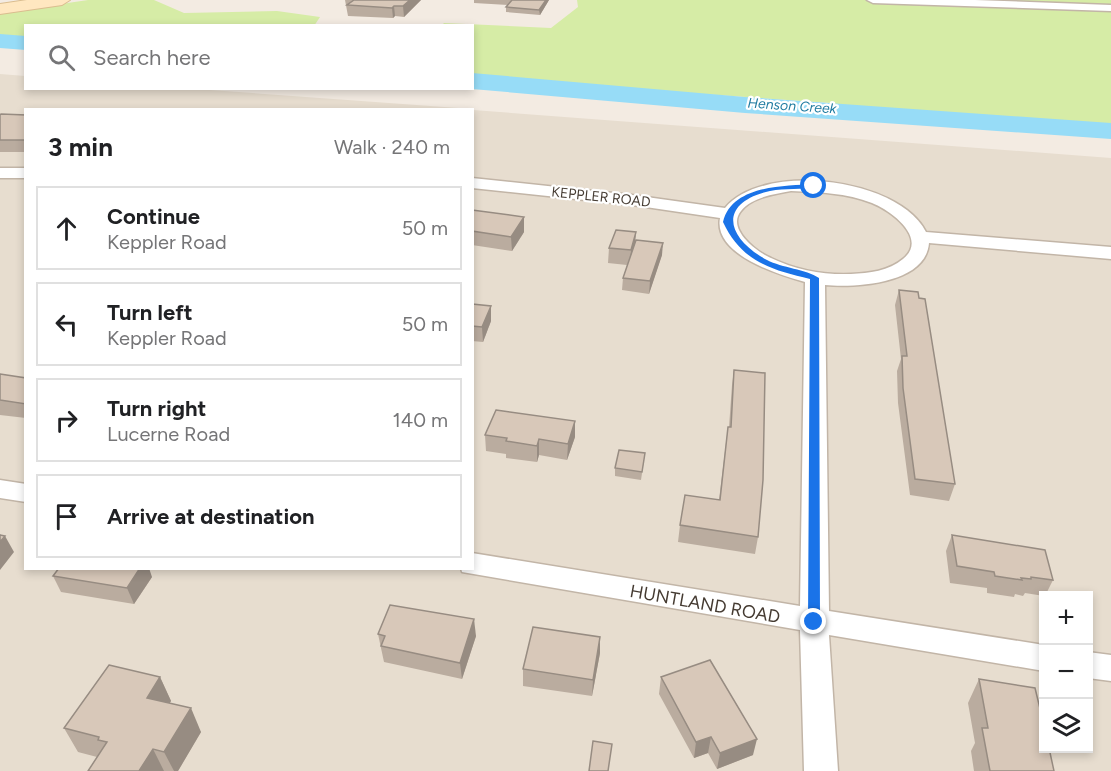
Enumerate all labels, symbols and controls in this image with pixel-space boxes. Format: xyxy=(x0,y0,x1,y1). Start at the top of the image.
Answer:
search box xyxy=(24,24,474,90)
icon: search xyxy=(45,41,78,74)
text: Search here xyxy=(93,44,211,71)
water label: Henson Creek xyxy=(747,94,838,118)
text: 3 min xyxy=(48,131,113,163)
text: Walk · 240 m xyxy=(334,135,450,159)
route start xyxy=(800,172,826,198)
street label: KEPPLER ROAD xyxy=(551,183,651,211)
text: Continue xyxy=(107,203,200,230)
icon: ahead xyxy=(50,212,83,245)
text: 50 m xyxy=(402,216,448,240)
text: Keppler Road xyxy=(107,230,227,254)
text: Turn left xyxy=(107,299,193,326)
icon: left xyxy=(50,308,83,341)
text: 50 m xyxy=(402,312,448,336)
text: Keppler Road xyxy=(107,326,227,350)
text: Turn right xyxy=(107,395,206,422)
icon: right xyxy=(50,404,83,437)
text: 140 m xyxy=(393,408,448,432)
text: Lucerne Road xyxy=(107,422,230,446)
icon: arrive xyxy=(50,500,83,533)
text: Arrive at destination xyxy=(107,503,315,530)
street label: HUNTLAND ROAD xyxy=(628,580,782,628)
map controls xyxy=(1039,591,1093,753)
button: + xyxy=(1039,591,1093,645)
route end xyxy=(800,608,826,634)
button: − xyxy=(1039,645,1093,699)
button: layers xyxy=(1039,699,1093,753)

